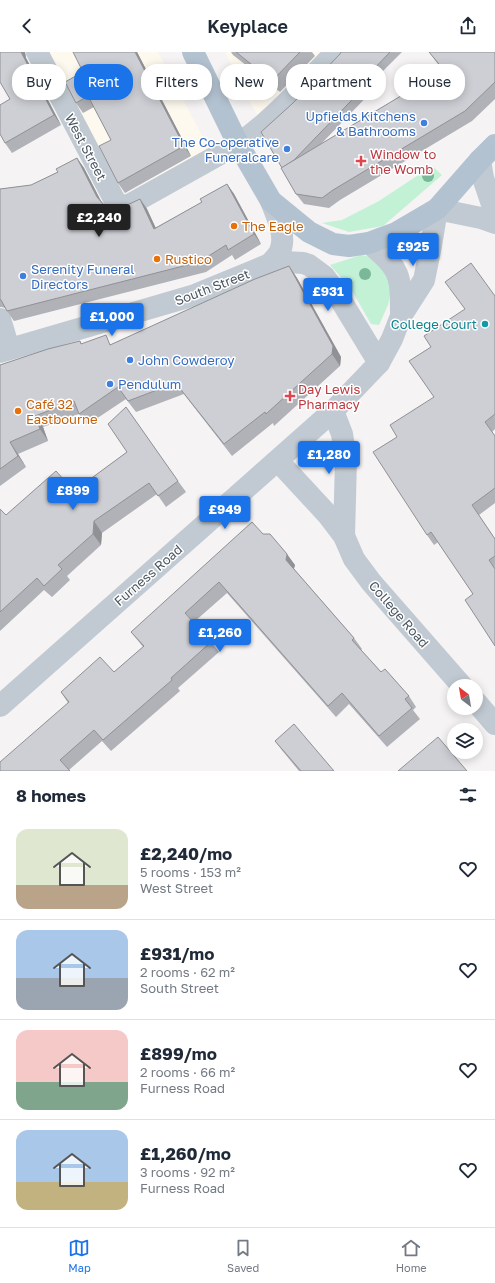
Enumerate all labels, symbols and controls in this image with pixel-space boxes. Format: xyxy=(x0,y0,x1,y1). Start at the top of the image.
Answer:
icon: back xyxy=(16,15,38,37)
text: Keyplace xyxy=(207,15,288,37)
icon: share xyxy=(457,15,479,37)
chip: Buy xyxy=(12,64,66,100)
chip: Rent xyxy=(74,64,133,100)
chip: Filters xyxy=(141,64,212,100)
chip: New xyxy=(220,64,278,100)
chip: Apartment xyxy=(286,64,386,100)
chip: House xyxy=(394,64,465,100)
place label: Upfields Kitchens & Bathrooms xyxy=(306,108,416,139)
street label: West Street xyxy=(62,111,110,183)
marker: Upfields Kitchens & Bathrooms xyxy=(419,118,429,128)
place label: The Co-operative Funeralcare xyxy=(172,134,279,165)
marker: The Co-operative Funeralcare xyxy=(282,144,292,154)
place label: Window to the Womb xyxy=(370,146,437,177)
marker: Window to the Womb xyxy=(355,155,367,167)
pin: £2,240 xyxy=(66,204,132,238)
text: £2,240 xyxy=(76,209,122,225)
place label: The Eagle xyxy=(242,218,304,234)
marker: The Eagle xyxy=(229,221,239,231)
pin: £925 xyxy=(389,233,437,267)
text: £925 xyxy=(397,238,429,254)
place label: Rustico xyxy=(165,251,212,267)
marker: Rustico xyxy=(152,254,162,264)
place label: Serenity Funeral Directors xyxy=(31,261,134,292)
street label: South Street xyxy=(172,265,252,309)
marker: Serenity Funeral Directors xyxy=(18,271,28,281)
pin: £931 xyxy=(304,278,352,312)
text: £931 xyxy=(312,283,344,299)
pin: £1,000 xyxy=(79,303,145,337)
text: £1,000 xyxy=(90,308,134,324)
place label: College Court xyxy=(391,316,477,332)
marker: College Court xyxy=(480,319,490,329)
place label: John Cowderoy xyxy=(138,352,235,368)
marker: John Cowderoy xyxy=(125,355,135,365)
place label: Pendulum xyxy=(118,376,181,392)
marker: Pendulum xyxy=(105,379,115,389)
place label: Day Lewis Pharmacy xyxy=(298,381,361,412)
marker: Day Lewis Pharmacy xyxy=(285,391,295,401)
place label: Café 32 Eastbourne xyxy=(26,396,98,427)
marker: Café 32 Eastbourne xyxy=(13,406,23,416)
pin: £1,280 xyxy=(296,441,362,475)
text: £1,280 xyxy=(307,446,351,462)
pin: £899 xyxy=(49,477,97,511)
text: £899 xyxy=(56,482,90,498)
pin: £949 xyxy=(201,496,249,530)
text: £949 xyxy=(208,501,242,517)
street label: Furness Road xyxy=(111,541,185,609)
street label: College Road xyxy=(366,577,432,651)
pin: £1,260 xyxy=(187,619,253,653)
text: £1,260 xyxy=(198,624,242,640)
north arrow xyxy=(447,679,483,715)
map controls xyxy=(447,679,483,759)
button: layers xyxy=(447,723,483,759)
icon: filters xyxy=(457,784,479,806)
text: 8 homes xyxy=(16,785,86,806)
text: £2,240/mo xyxy=(140,843,232,864)
icon: home xyxy=(48,845,96,893)
icon: heart xyxy=(457,858,479,880)
text: 5 rooms · 153 m² xyxy=(140,864,241,880)
text: West Street xyxy=(140,880,213,896)
text: £931/mo xyxy=(140,943,214,964)
icon: home xyxy=(48,946,96,994)
icon: heart xyxy=(457,959,479,981)
text: 2 rooms · 62 m² xyxy=(140,964,235,980)
text: South Street xyxy=(140,980,219,996)
text: £899/mo xyxy=(140,1043,217,1064)
icon: home xyxy=(48,1046,96,1094)
icon: heart xyxy=(457,1059,479,1081)
text: 2 rooms · 66 m² xyxy=(140,1064,235,1080)
text: Furness Road xyxy=(140,1080,225,1096)
text: £1,260/mo xyxy=(140,1143,231,1164)
icon: home xyxy=(48,1146,96,1194)
icon: heart xyxy=(457,1159,479,1181)
text: 3 rooms · 92 m² xyxy=(140,1164,235,1180)
text: Furness Road xyxy=(140,1180,225,1196)
tab: Map xyxy=(68,1237,91,1274)
tab: Saved xyxy=(227,1237,259,1274)
tab: Home xyxy=(396,1237,427,1274)

